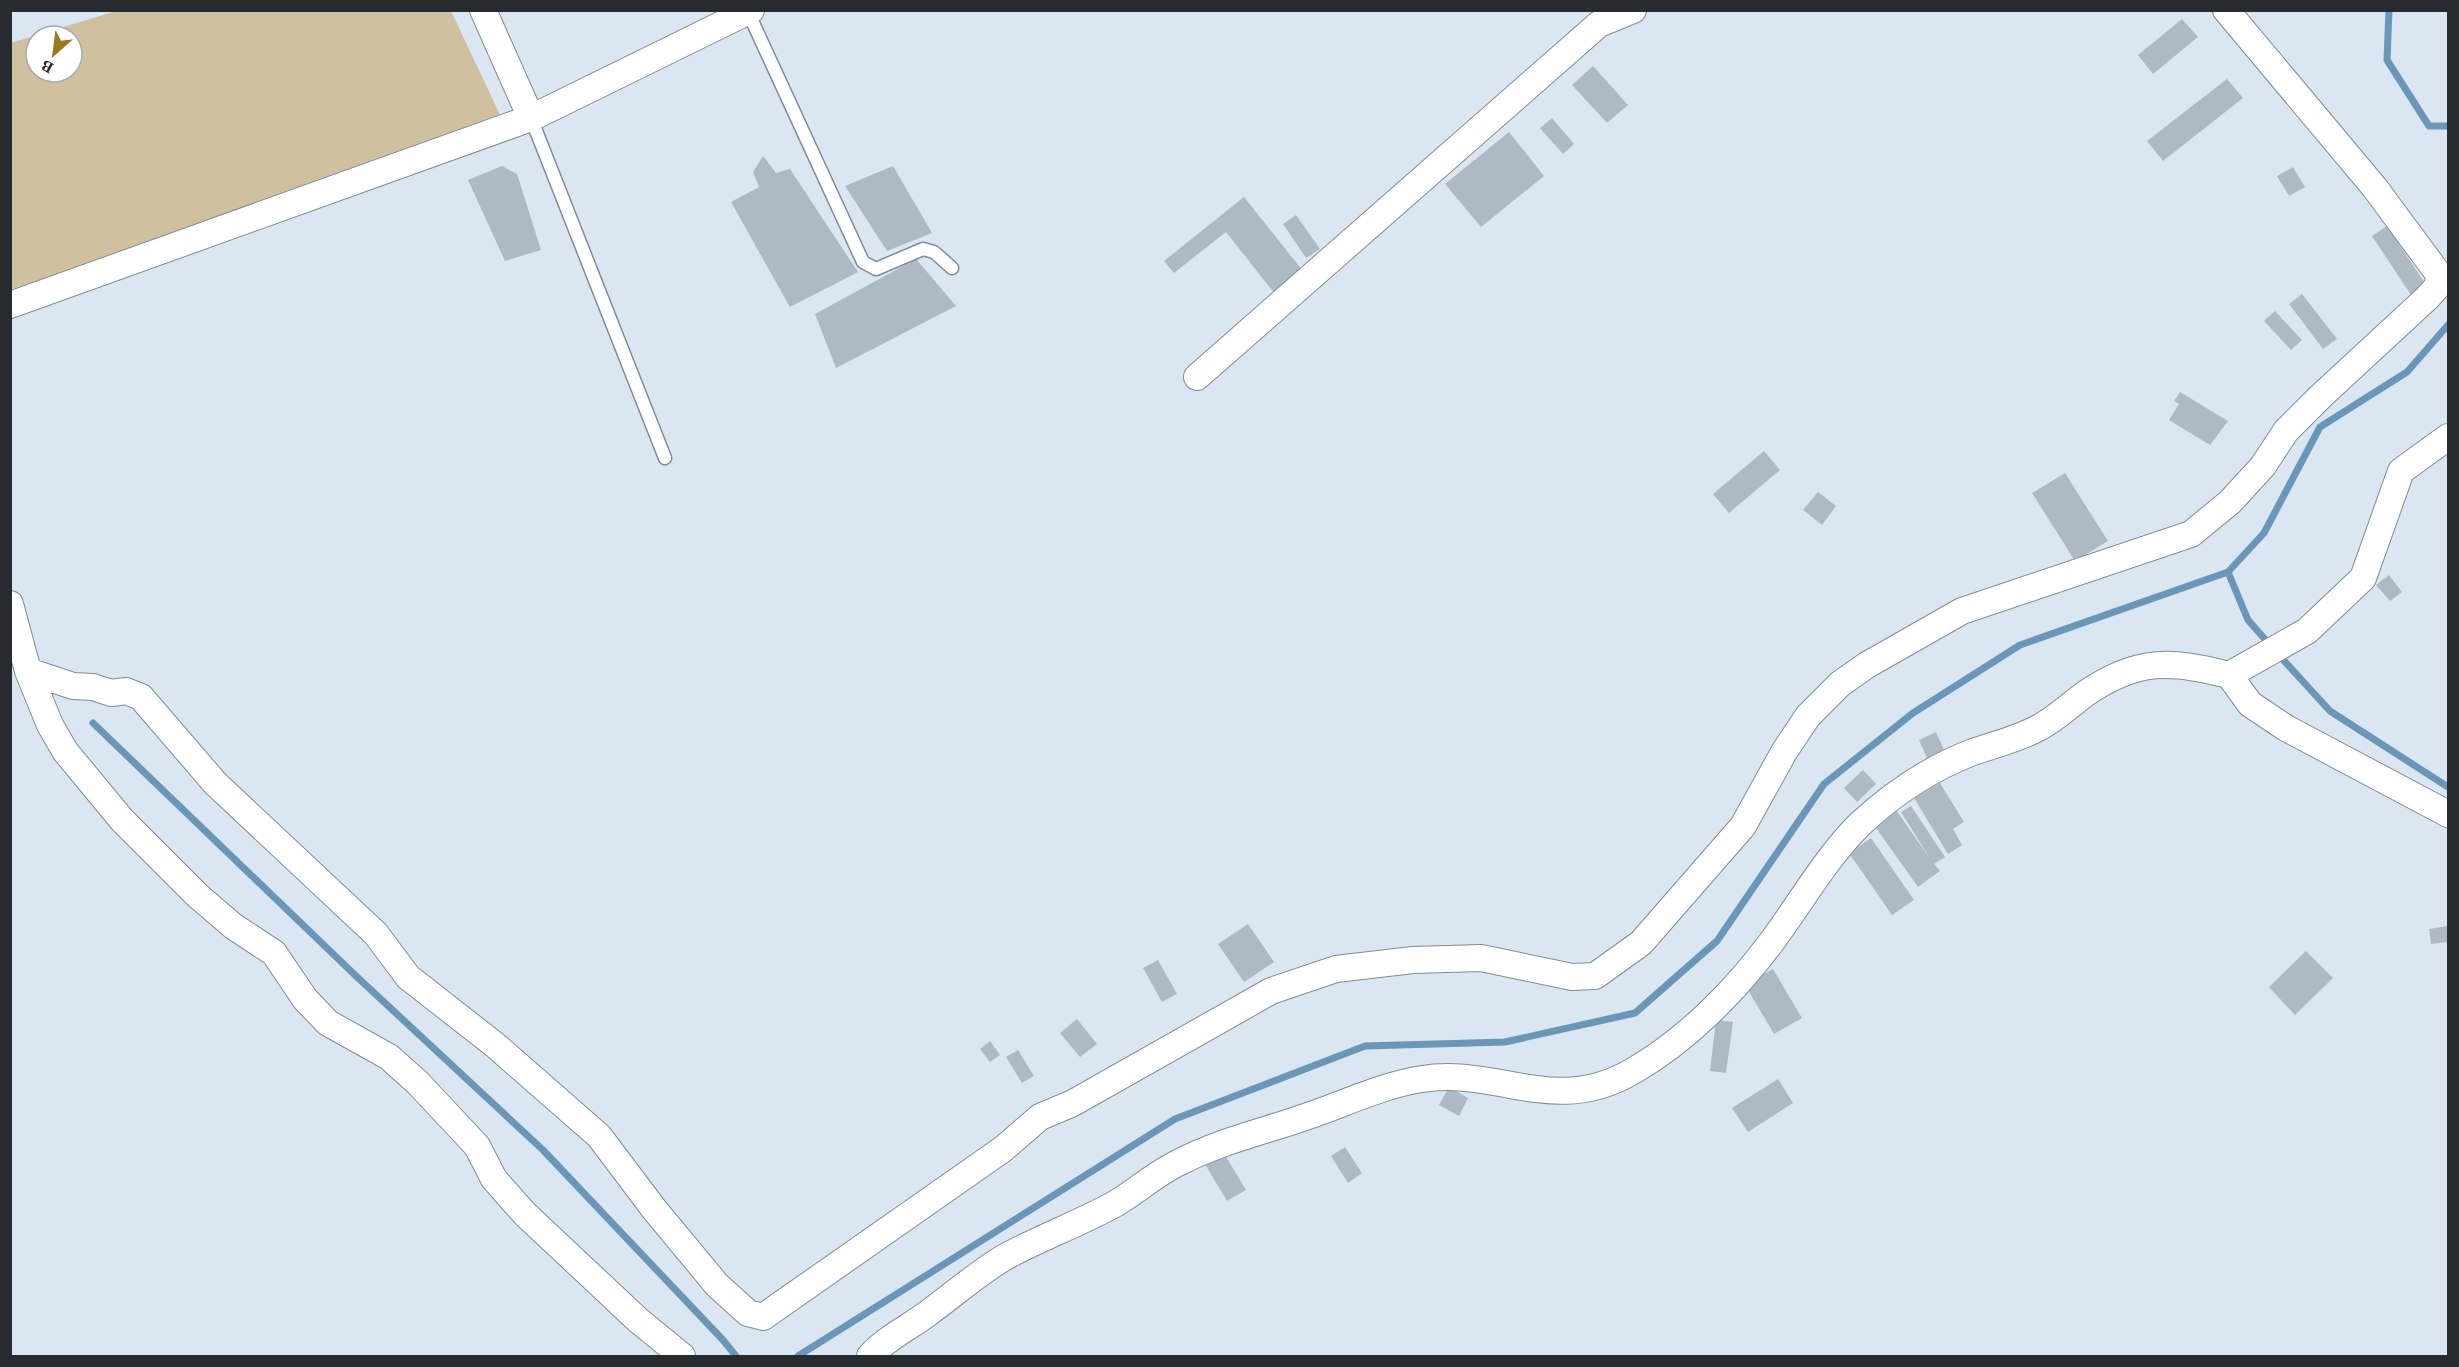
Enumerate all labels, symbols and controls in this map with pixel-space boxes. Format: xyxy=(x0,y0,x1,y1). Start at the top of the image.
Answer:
north arrow xyxy=(24,24,84,84)
text: B xyxy=(38,57,56,77)

